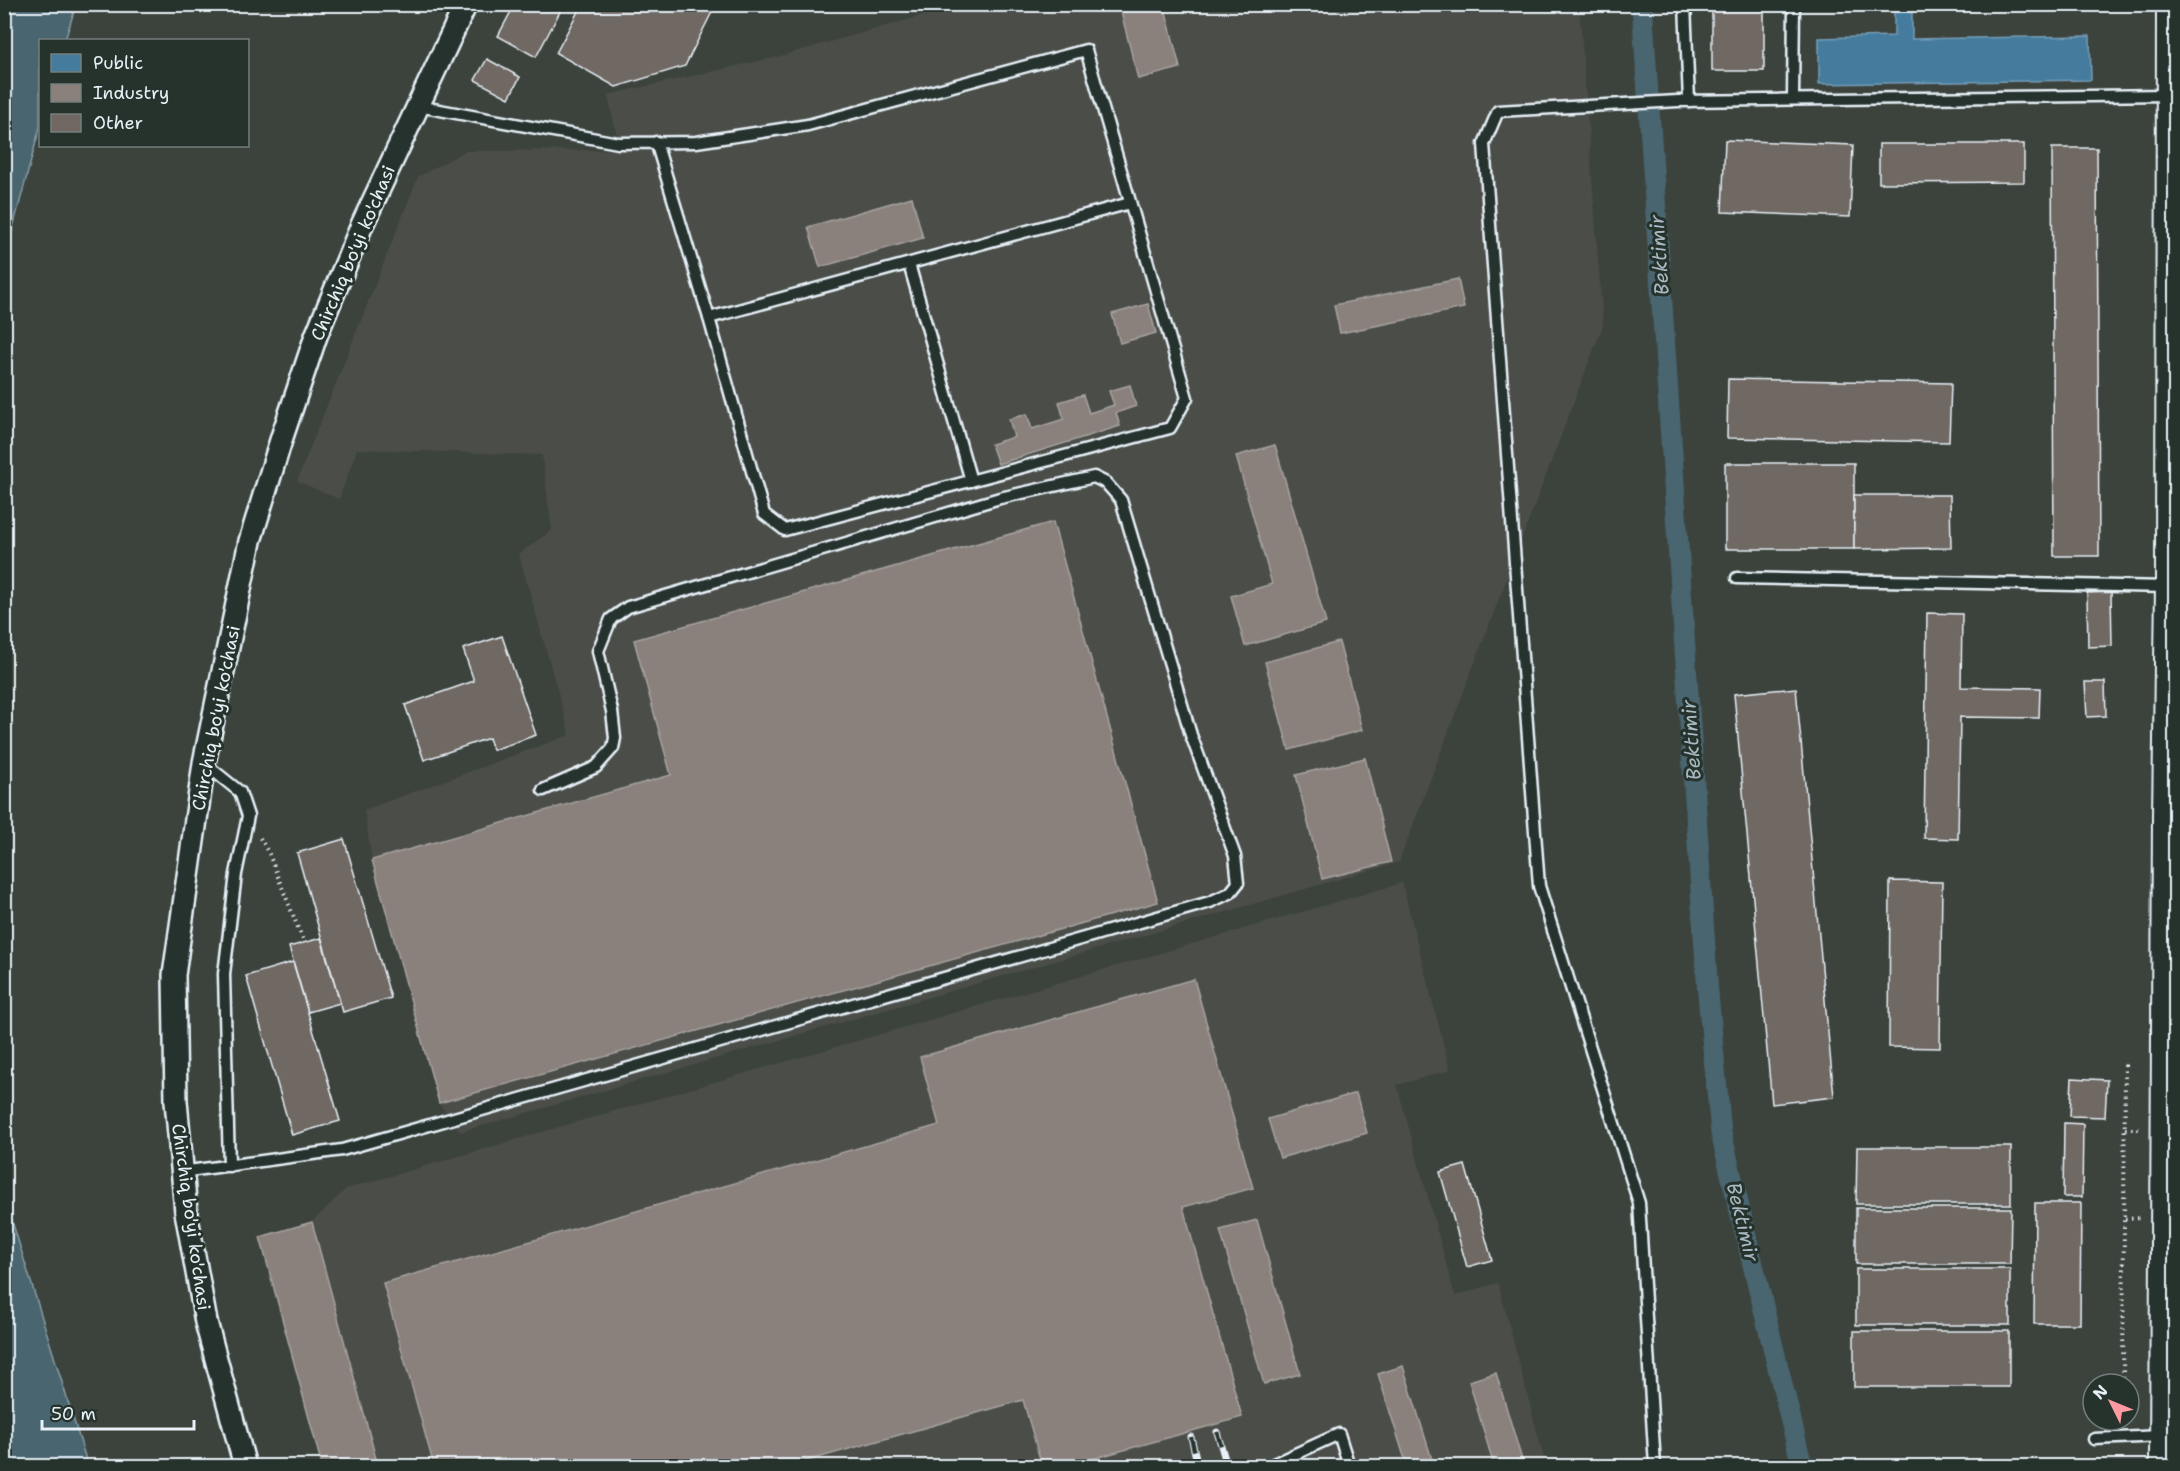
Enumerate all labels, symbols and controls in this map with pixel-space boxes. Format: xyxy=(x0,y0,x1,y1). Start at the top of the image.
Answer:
legend xyxy=(39,39,249,147)
text: Public xyxy=(93,51,143,75)
text: Industry xyxy=(93,81,169,105)
text: Other xyxy=(93,111,143,135)
street label: Chirchiq bo'yi ko'chasi xyxy=(305,162,401,344)
water label: Bektimir xyxy=(1643,213,1675,296)
street label: Chirchiq bo'yi ko'chasi xyxy=(186,623,246,813)
water label: Bektimir xyxy=(1675,698,1707,781)
street label: Chirchiq bo'yi ko'chasi xyxy=(166,1122,216,1312)
water label: Bektimir xyxy=(1721,1180,1766,1265)
north arrow xyxy=(2081,1372,2141,1432)
text: N xyxy=(2088,1380,2112,1404)
scale bar xyxy=(42,1393,194,1431)
text: 50 m xyxy=(51,1402,96,1426)

